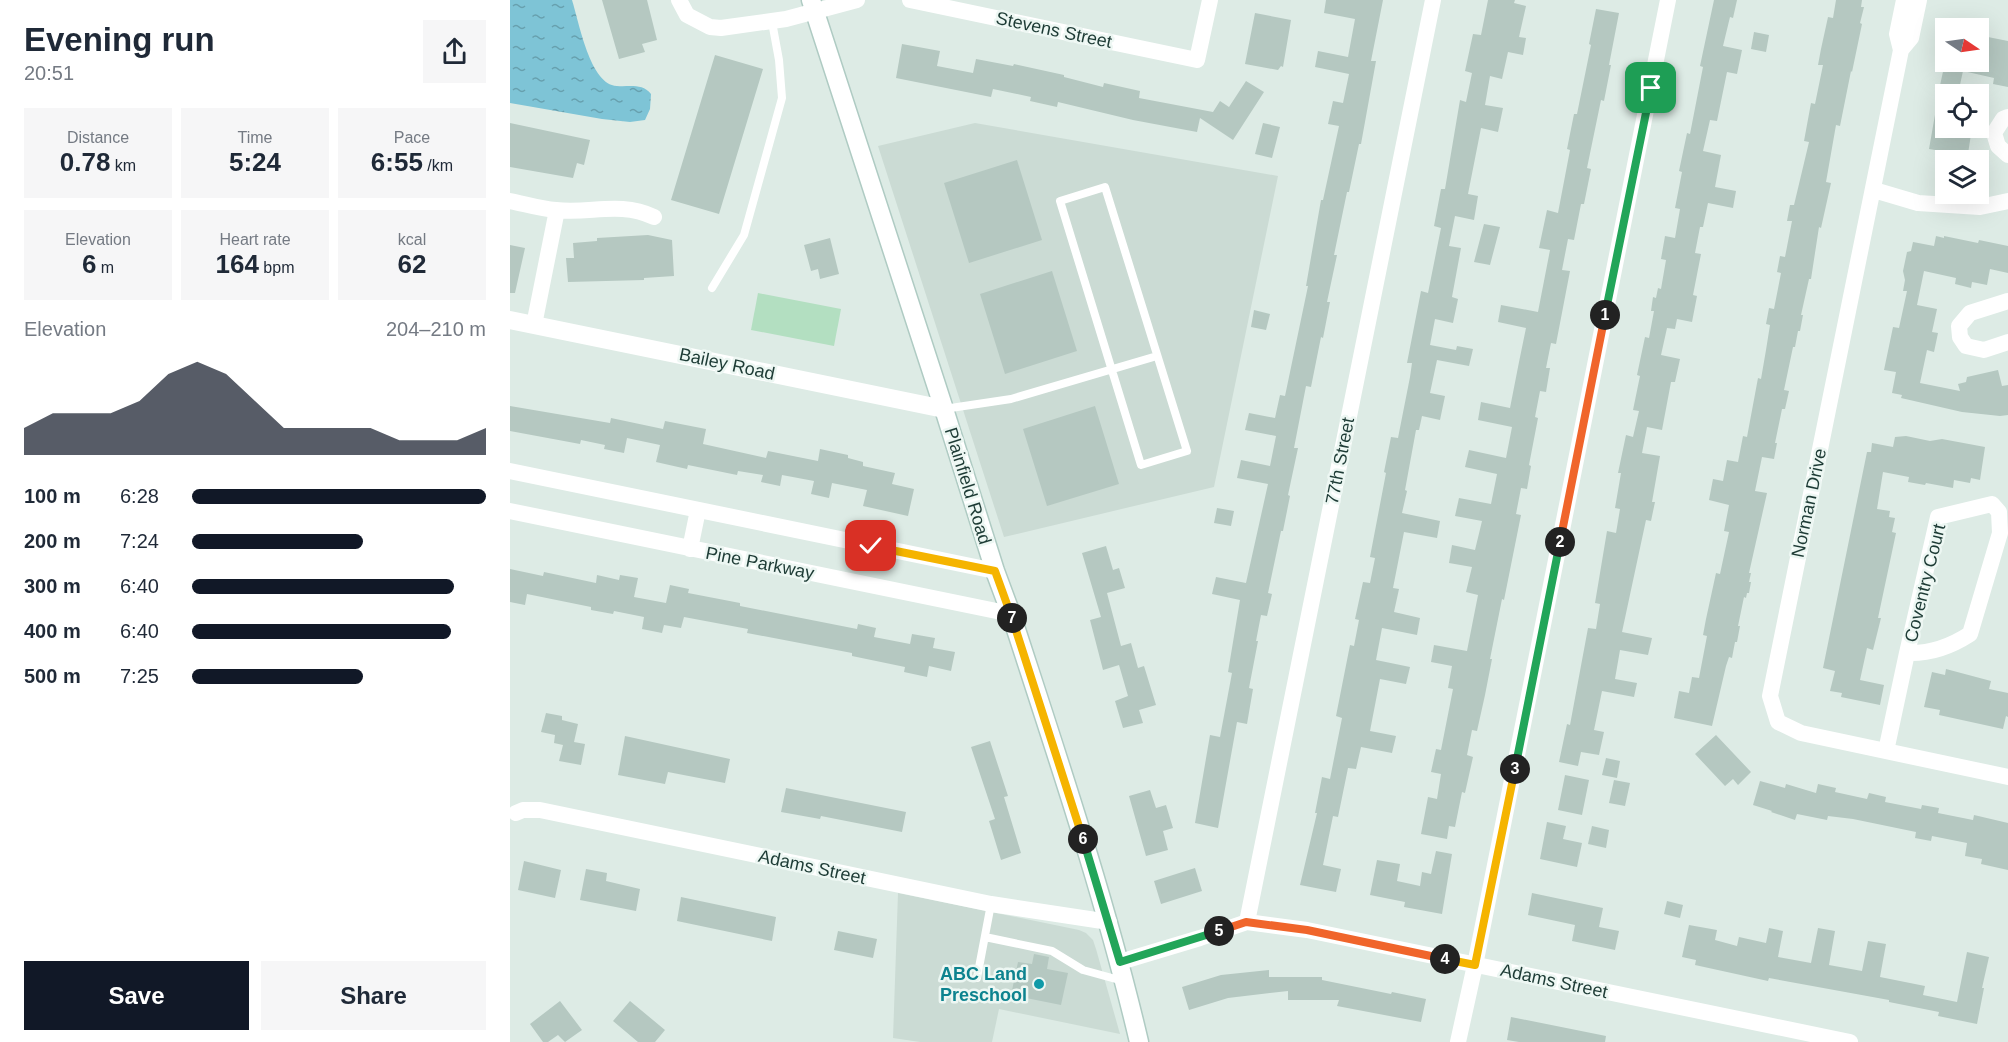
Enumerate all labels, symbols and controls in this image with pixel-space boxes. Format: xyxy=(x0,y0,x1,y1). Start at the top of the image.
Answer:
street label: Stevens Street xyxy=(994,8,1114,52)
north arrow xyxy=(1935,18,1989,72)
map controls xyxy=(1935,18,1989,204)
button: share xyxy=(423,20,486,83)
text: Evening run xyxy=(24,21,215,58)
text: 20:51 xyxy=(24,62,74,84)
pin xyxy=(1625,62,1676,113)
icon: arrive xyxy=(1634,71,1667,104)
button: locate xyxy=(1935,84,1989,138)
text: Distance xyxy=(67,129,129,146)
text: Time xyxy=(238,129,272,146)
text: Pace xyxy=(394,129,430,146)
text: 0.78 xyxy=(60,147,110,177)
text: 5:24 xyxy=(229,147,281,177)
text: 6:55 xyxy=(371,147,423,177)
button: layers xyxy=(1935,150,1989,204)
text: km xyxy=(110,157,136,174)
text: /km xyxy=(423,157,453,174)
text: Elevation xyxy=(65,231,131,248)
text: Heart rate xyxy=(219,231,291,248)
text: kcal xyxy=(398,231,426,248)
text: 6 xyxy=(82,249,96,279)
text: 164 xyxy=(216,249,259,279)
text: 62 xyxy=(398,249,426,279)
text: m xyxy=(96,259,114,276)
text: bpm xyxy=(259,259,294,276)
pin: 1 xyxy=(1590,300,1620,330)
text: 1 xyxy=(1601,306,1609,323)
text: Elevation xyxy=(24,318,106,340)
text: 204–210 m xyxy=(386,318,486,340)
street label: Bailey Road xyxy=(677,344,777,384)
street label: 77th Street xyxy=(1322,416,1358,506)
street label: Plainfield Road xyxy=(941,425,995,547)
street label: Norman Drive xyxy=(1788,447,1830,559)
text: 100 m xyxy=(24,485,81,507)
text: 6:28 xyxy=(120,485,159,507)
pin xyxy=(845,520,896,571)
street label: Coventry Court xyxy=(1901,522,1949,644)
pin: 2 xyxy=(1545,527,1575,557)
icon: check xyxy=(854,529,887,562)
text: 200 m xyxy=(24,530,81,552)
text: 7:24 xyxy=(120,530,159,552)
text: 2 xyxy=(1556,533,1564,550)
street label: Pine Parkway xyxy=(704,543,816,583)
text: 300 m xyxy=(24,575,81,597)
text: 6:40 xyxy=(120,575,159,597)
pin: 7 xyxy=(997,603,1027,633)
text: 7 xyxy=(1008,609,1016,626)
text: 400 m xyxy=(24,620,81,642)
text: 6:40 xyxy=(120,620,159,642)
text: 500 m xyxy=(24,665,81,687)
text: 7:25 xyxy=(120,665,159,687)
pin: 3 xyxy=(1500,754,1530,784)
text: 3 xyxy=(1511,760,1519,777)
pin: 6 xyxy=(1068,824,1098,854)
text: 6 xyxy=(1079,830,1087,847)
street label: Adams Street xyxy=(757,846,867,888)
pin: 5 xyxy=(1204,916,1234,946)
text: 5 xyxy=(1215,922,1223,939)
pin: 4 xyxy=(1430,944,1460,974)
text: 4 xyxy=(1441,950,1449,967)
street label: Adams Street xyxy=(1499,960,1609,1002)
button: Save xyxy=(24,961,249,1030)
button: Share xyxy=(261,961,486,1030)
place label: ABC Land Preschool xyxy=(940,964,1027,1005)
marker: ABC Land Preschool xyxy=(1032,977,1046,991)

